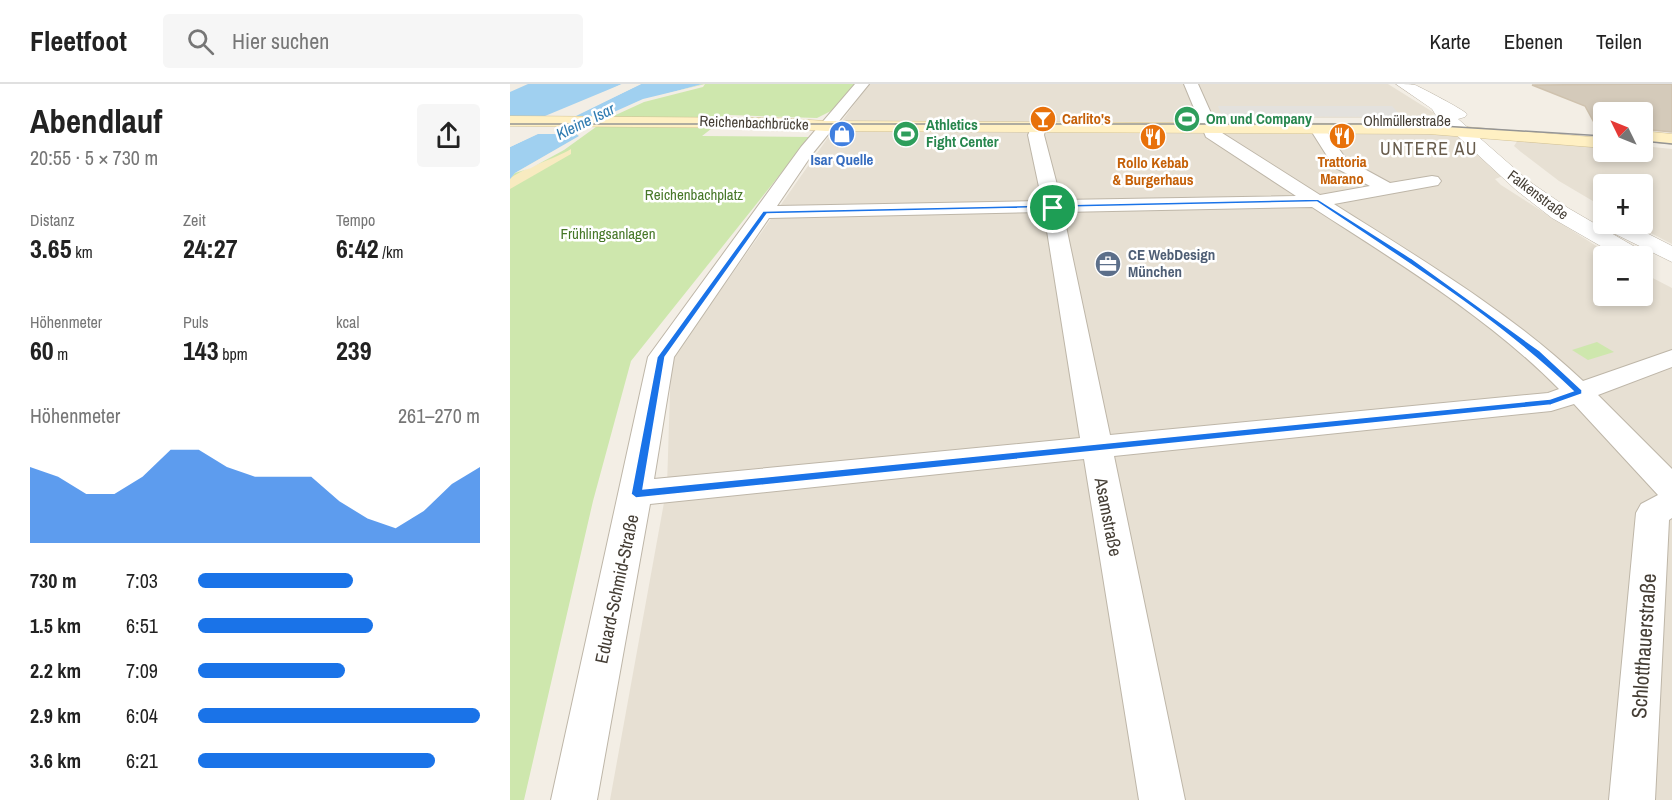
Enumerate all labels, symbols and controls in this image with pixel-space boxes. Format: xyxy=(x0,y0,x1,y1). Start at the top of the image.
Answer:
search box xyxy=(163,14,583,68)
text: Fleetfoot xyxy=(30,22,127,60)
icon: search xyxy=(184,25,217,58)
text: Hier suchen xyxy=(232,26,329,56)
text: Karte xyxy=(1430,27,1471,56)
text: Ebenen xyxy=(1504,27,1563,56)
text: Teilen xyxy=(1596,27,1642,56)
water label: Kleine Isar xyxy=(552,97,619,145)
text: Abendlauf xyxy=(30,99,162,143)
north arrow xyxy=(1593,102,1653,162)
map controls xyxy=(1593,102,1653,306)
button: share xyxy=(417,104,480,167)
bar icon: Carlito's xyxy=(1028,104,1058,134)
sports icon: Om und Company xyxy=(1172,104,1202,134)
place label: Carlito's xyxy=(1062,108,1111,129)
place label: Om und Company xyxy=(1206,108,1312,129)
street label: Reichenbachbrücke xyxy=(699,110,809,135)
street label: Ohlmüllerstraße xyxy=(1363,110,1451,131)
place label: Athletics Fight Center xyxy=(926,114,999,152)
shop icon: Isar Quelle xyxy=(827,119,857,149)
sports icon: Athletics Fight Center xyxy=(891,119,921,149)
restaurant icon: Trattoria Marano xyxy=(1327,121,1357,151)
restaurant icon: Rollo Kebab & Burgerhaus xyxy=(1138,122,1168,152)
district label: UNTERE AU xyxy=(1380,136,1478,161)
text: 20:55 · 5 × 730 m xyxy=(30,144,158,171)
place label: Isar Quelle xyxy=(811,149,874,170)
place label: Trattoria Marano xyxy=(1317,151,1367,189)
place label: Rollo Kebab & Burgerhaus xyxy=(1112,152,1194,190)
street label: Falkenstraße xyxy=(1504,165,1573,224)
button: + xyxy=(1593,174,1653,234)
pin xyxy=(1027,182,1078,233)
park label: Reichenbachplatz xyxy=(645,184,743,205)
icon: arrive xyxy=(1036,191,1069,224)
text: Distanz xyxy=(30,209,74,231)
text: Zeit xyxy=(183,209,206,231)
text: Tempo xyxy=(336,209,375,231)
park label: Frühlingsanlagen xyxy=(560,223,656,244)
text: 3.65 xyxy=(30,231,72,266)
text: 24:27 xyxy=(183,231,238,266)
text: 6:42 xyxy=(336,231,379,266)
text: km xyxy=(72,241,93,263)
text: /km xyxy=(379,241,403,263)
place label: CE WebDesign München xyxy=(1128,244,1215,282)
button: − xyxy=(1593,246,1653,306)
office icon: CE WebDesign München xyxy=(1093,249,1123,279)
text: Höhenmeter xyxy=(30,311,102,333)
text: Puls xyxy=(183,311,209,333)
text: kcal xyxy=(336,311,359,333)
text: 60 xyxy=(30,333,54,368)
text: 143 xyxy=(183,333,219,368)
text: 239 xyxy=(336,333,372,368)
text: m xyxy=(54,343,68,365)
text: bpm xyxy=(219,343,248,365)
text: Höhenmeter xyxy=(30,402,120,429)
text: 261–270 m xyxy=(398,402,480,429)
street label: Asamstraße xyxy=(1088,474,1128,558)
street label: Eduard-Schmid-Straße xyxy=(589,512,645,666)
text: 730 m xyxy=(30,567,77,594)
text: 7:03 xyxy=(126,567,158,594)
street label: Schlotthauerstraße xyxy=(1624,572,1663,720)
text: 1.5 km xyxy=(30,612,81,639)
text: 6:51 xyxy=(126,612,158,639)
text: 2.2 km xyxy=(30,657,81,684)
text: 7:09 xyxy=(126,657,158,684)
text: 2.9 km xyxy=(30,702,81,729)
text: 6:04 xyxy=(126,702,158,729)
text: 3.6 km xyxy=(30,747,81,774)
text: 6:21 xyxy=(126,747,158,774)

